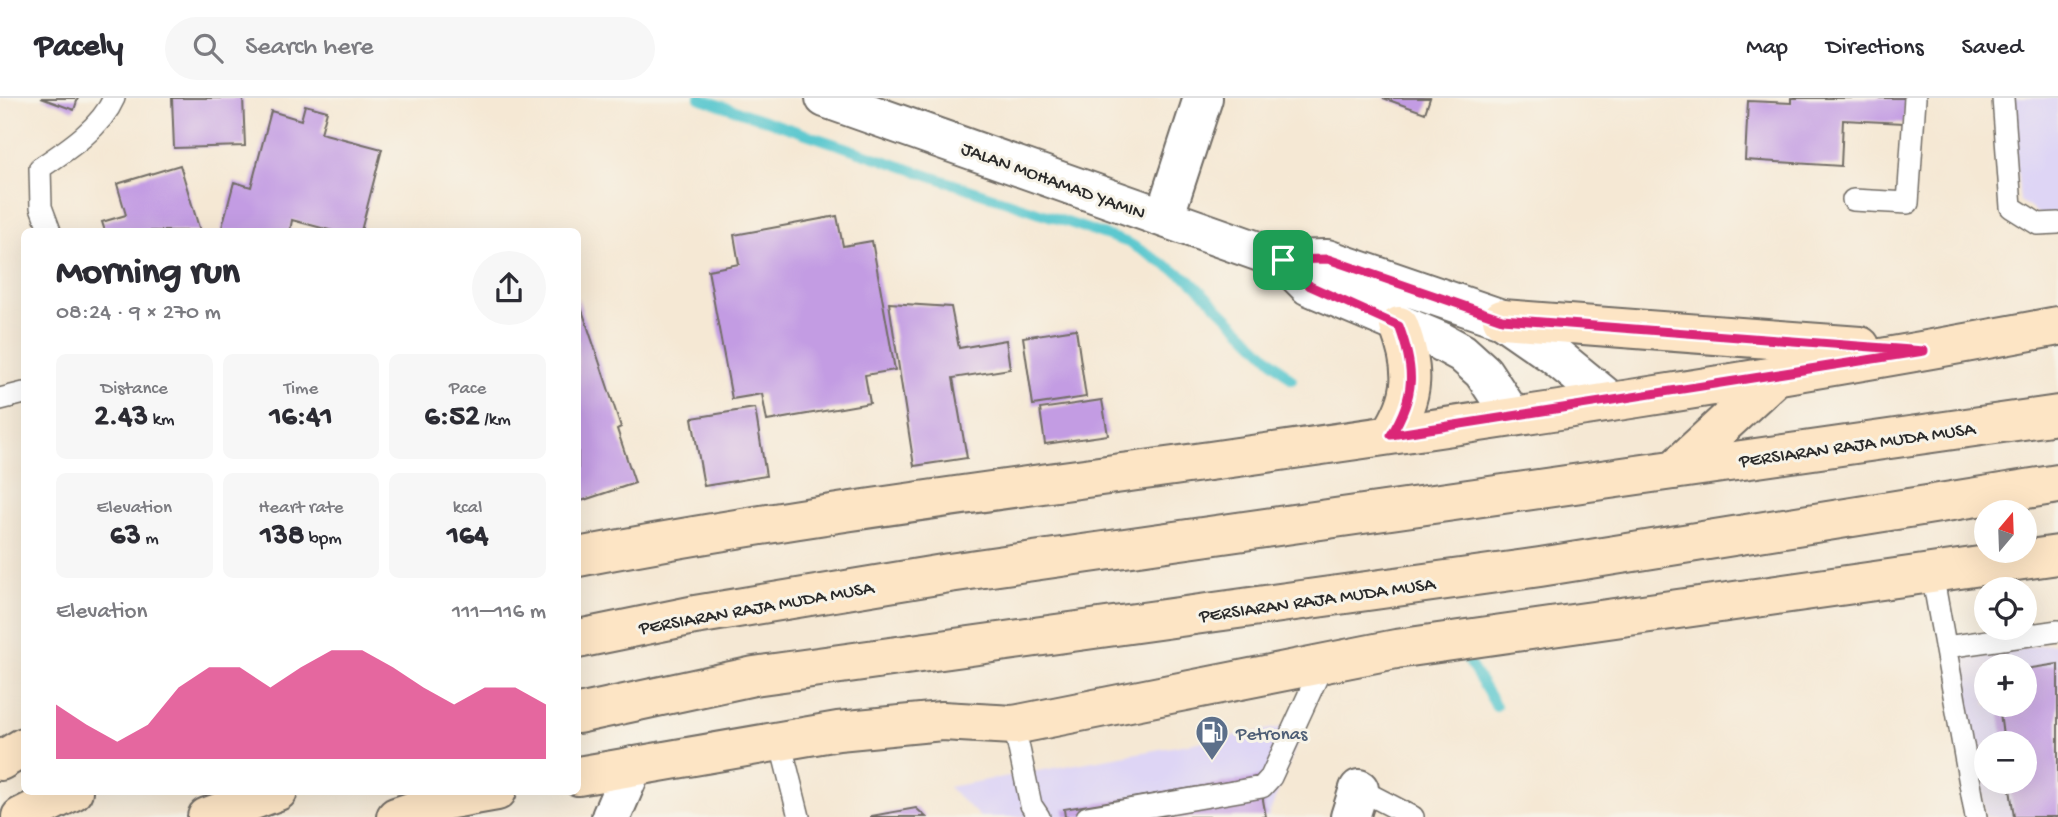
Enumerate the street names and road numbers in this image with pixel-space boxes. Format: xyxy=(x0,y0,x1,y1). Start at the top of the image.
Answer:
street label: JALAN MOHAMAD YAMIN xyxy=(957,138,1148,226)
street label: PERSIARAN RAJA MUDA MUSA xyxy=(1737,418,1979,475)
street label: PERSIARAN RAJA MUDA MUSA xyxy=(1197,573,1439,630)
street label: PERSIARAN RAJA MUDA MUSA xyxy=(636,577,878,642)

